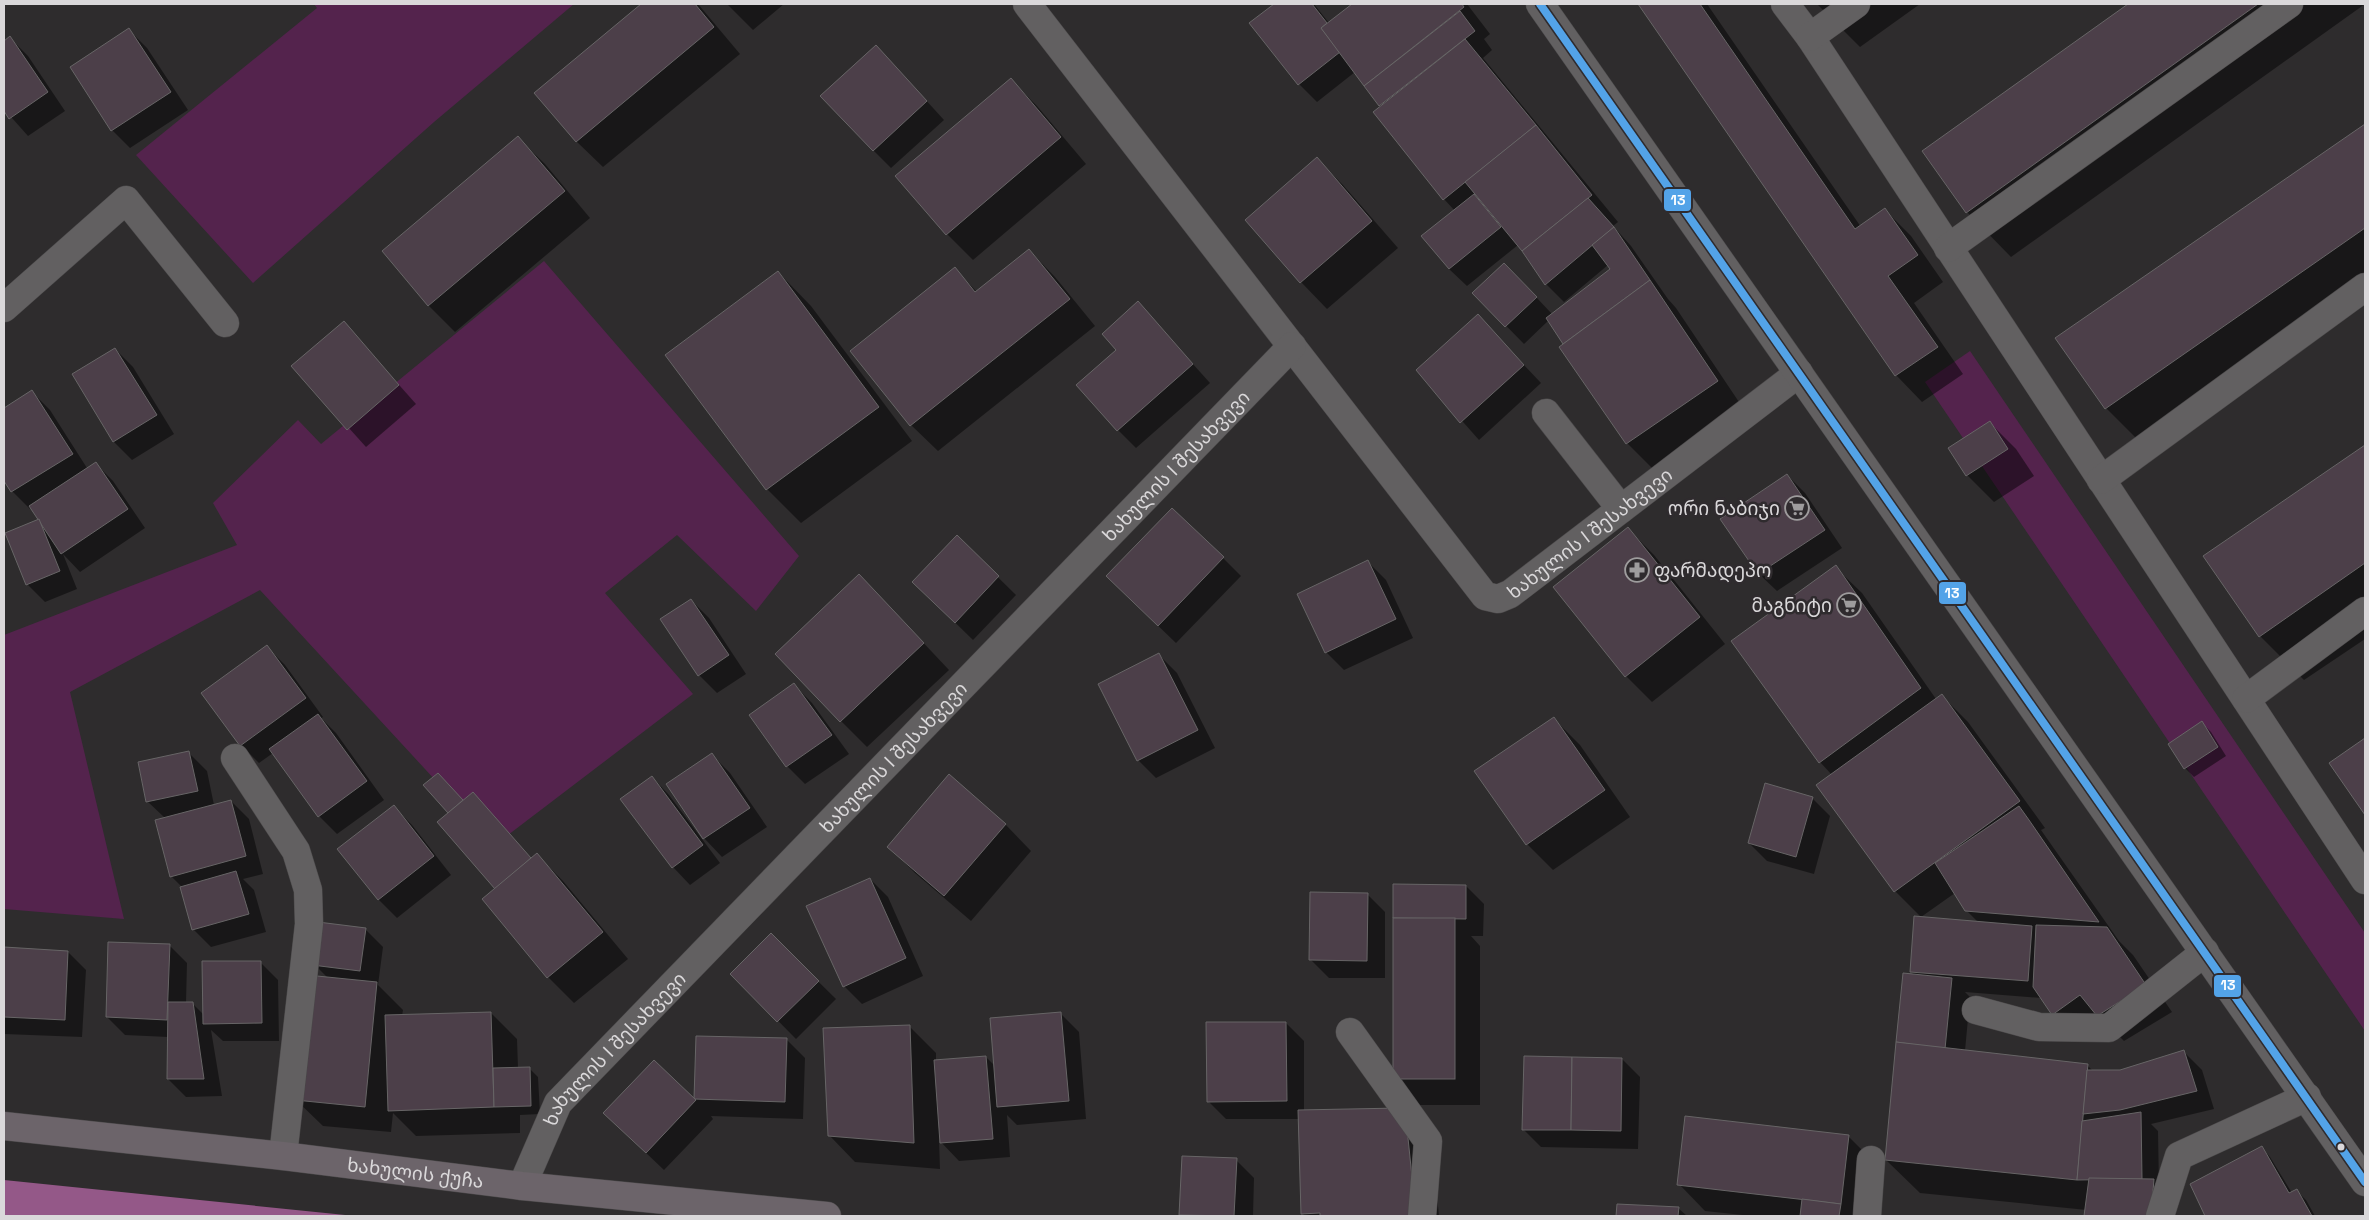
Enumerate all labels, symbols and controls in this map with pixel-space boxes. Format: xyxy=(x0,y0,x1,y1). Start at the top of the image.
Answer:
line badge: 13 xyxy=(1663,188,1692,212)
text: 13 xyxy=(1671,191,1685,209)
street label: ხახულის I შესახვევი xyxy=(1097,385,1255,547)
street label: ხახულის I შესახვევი xyxy=(1502,462,1677,604)
supermarket icon: ორი ნაბიჯი xyxy=(1784,495,1810,521)
place label: ორი ნაბიჯი xyxy=(1668,496,1780,521)
pharmacy icon: ფარმადეპო xyxy=(1624,557,1650,583)
place label: ფარმადეპო xyxy=(1654,558,1771,583)
line badge: 13 xyxy=(1938,581,1967,605)
text: 13 xyxy=(1945,584,1959,602)
supermarket icon: მაგნიტი xyxy=(1836,592,1862,618)
place label: მაგნიტი xyxy=(1752,593,1832,618)
street label: ხახულის I შესახვევი xyxy=(814,676,972,838)
street label: ხახულის I შესახვევი xyxy=(537,966,691,1129)
line badge: 13 xyxy=(2213,974,2242,998)
text: 13 xyxy=(2221,976,2235,994)
unlabelled marker xyxy=(2336,1142,2346,1152)
street label: ხახულის ქუჩა xyxy=(346,1152,485,1194)

